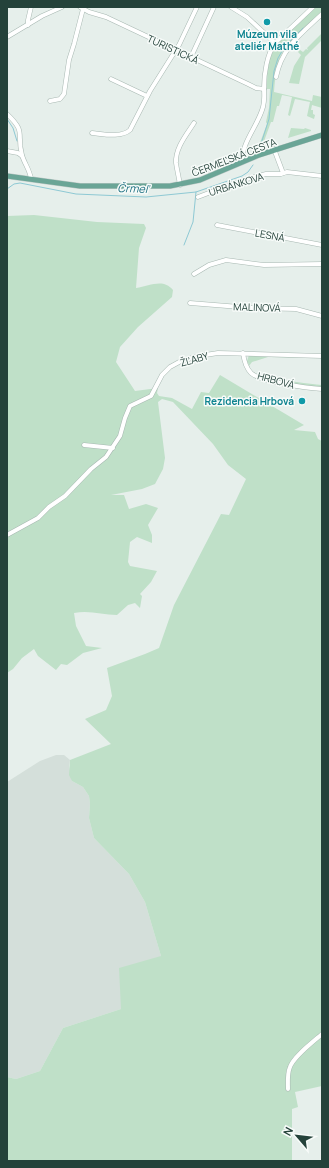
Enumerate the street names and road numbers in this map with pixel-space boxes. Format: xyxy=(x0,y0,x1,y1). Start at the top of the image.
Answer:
street label: TURISTICKÁ xyxy=(145,31,202,67)
street label: ČERMEĽSKÁ CESTA xyxy=(190,134,279,180)
street label: URBÁNKOVA xyxy=(207,169,266,199)
street label: LESNÁ xyxy=(254,226,287,245)
street label: MALINOVÁ xyxy=(233,299,282,315)
street label: ŽĽABY xyxy=(178,348,210,370)
street label: HRBOVÁ xyxy=(256,368,297,392)

